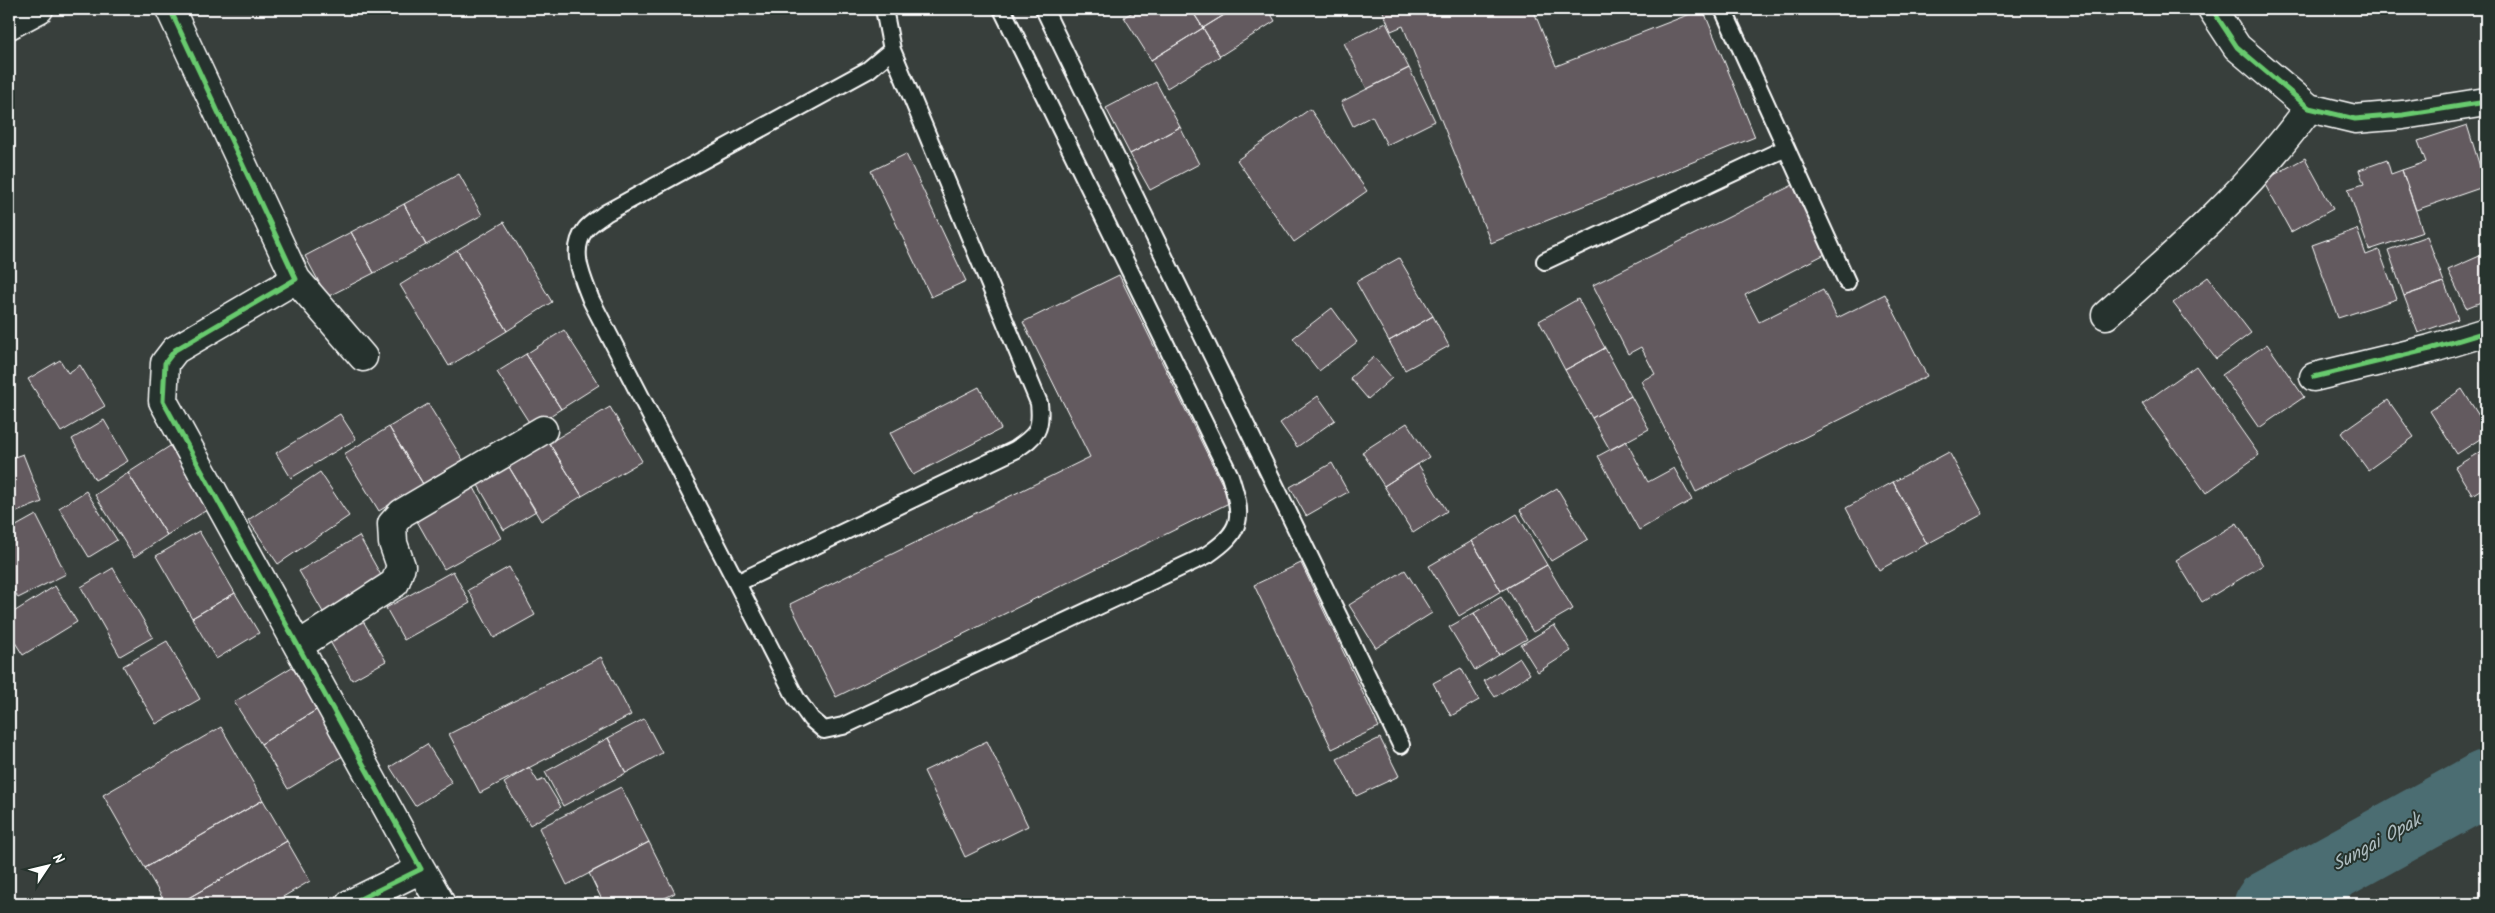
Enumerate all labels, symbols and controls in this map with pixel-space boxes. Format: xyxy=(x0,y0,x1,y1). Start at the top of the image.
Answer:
water label: Sungai Opak xyxy=(2327,805,2430,880)
north arrow xyxy=(22,840,72,890)
text: N xyxy=(46,849,69,869)

